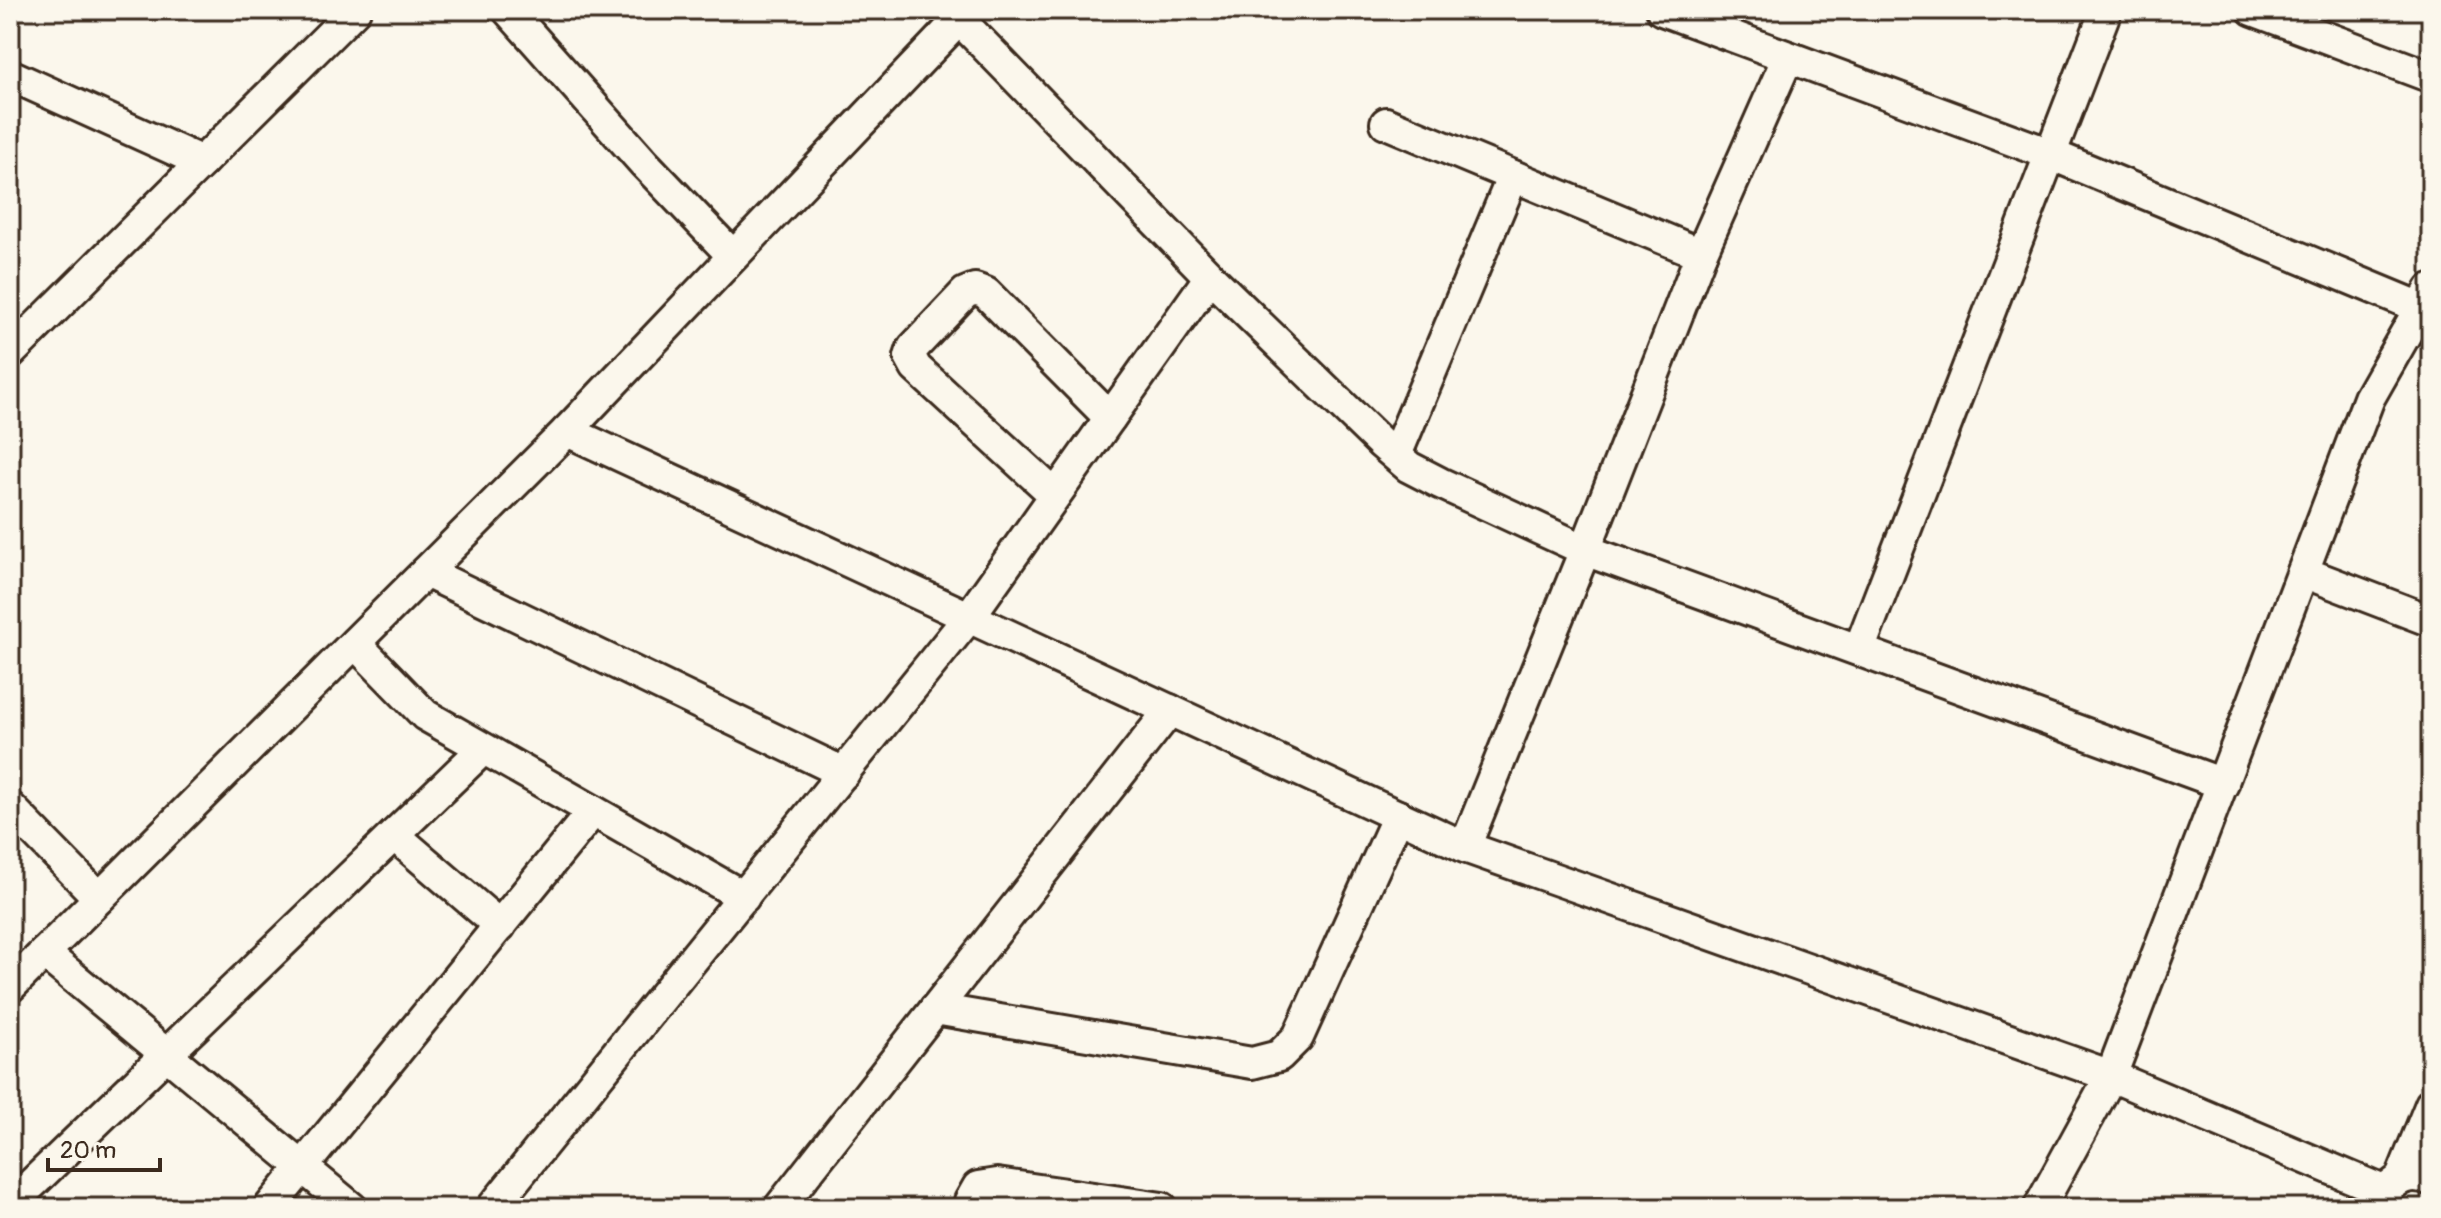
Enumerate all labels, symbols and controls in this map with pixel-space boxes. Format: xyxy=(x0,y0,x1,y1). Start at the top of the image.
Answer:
scale bar xyxy=(48,1122,160,1172)
text: 20 m xyxy=(60,1136,116,1165)

